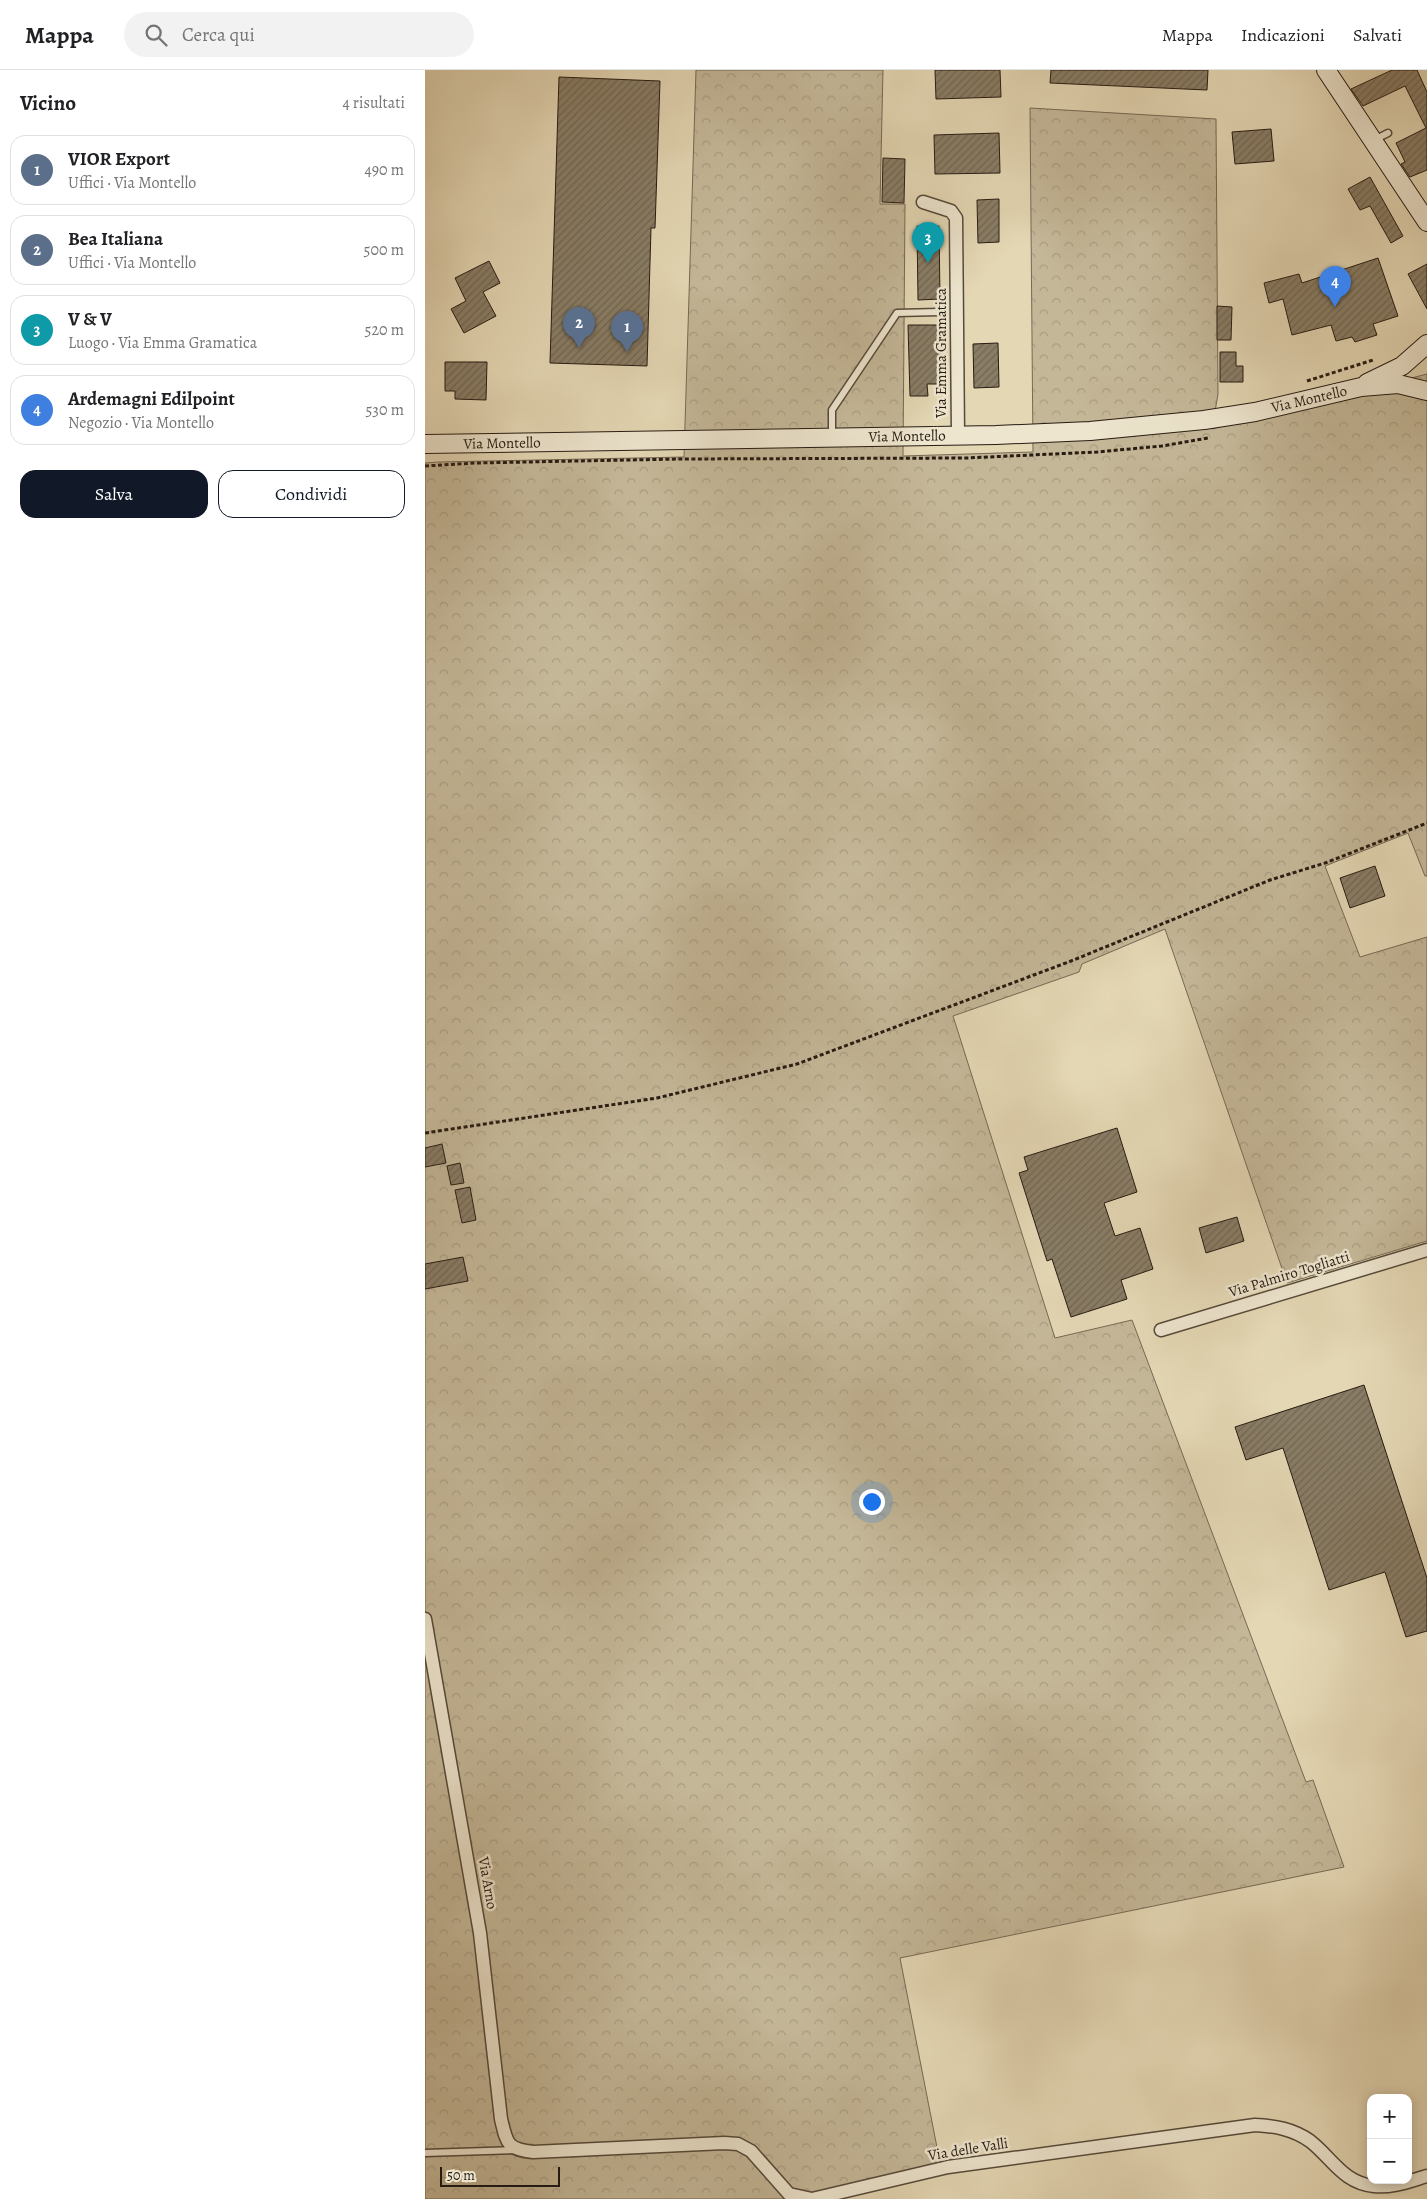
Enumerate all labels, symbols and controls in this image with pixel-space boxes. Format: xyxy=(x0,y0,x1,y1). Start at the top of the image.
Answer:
search box xyxy=(124,12,474,57)
text: Mappa xyxy=(25,19,94,51)
icon: search xyxy=(142,21,170,49)
text: Cerca qui xyxy=(182,22,255,48)
text: Mappa xyxy=(1162,23,1213,47)
text: Indicazioni xyxy=(1241,23,1325,47)
text: Salvati xyxy=(1353,23,1402,47)
text: Vicino xyxy=(20,89,76,117)
text: 4 risultati xyxy=(342,92,405,114)
text: VIOR Export xyxy=(68,146,170,172)
text: 1 xyxy=(34,159,40,181)
text: 490 m xyxy=(364,159,404,181)
text: Uffici · Via Montello xyxy=(68,172,196,194)
pin: 3 xyxy=(912,222,944,263)
text: Bea Italiana xyxy=(68,226,163,252)
text: 2 xyxy=(33,239,41,261)
text: 500 m xyxy=(364,239,404,261)
text: Uffici · Via Montello xyxy=(68,252,196,274)
pin: 4 xyxy=(1319,266,1351,307)
street label: Via Emma Gramatica xyxy=(931,288,951,419)
text: V & V xyxy=(68,306,112,332)
pin: 2 xyxy=(563,307,595,348)
pin: 1 xyxy=(611,311,643,352)
text: 3 xyxy=(34,319,40,341)
text: 520 m xyxy=(365,319,404,341)
text: Luogo · Via Emma Gramatica xyxy=(68,332,257,354)
street label: Via Montello xyxy=(1268,381,1349,418)
text: Ardemagni Edilpoint xyxy=(68,386,235,412)
text: 4 xyxy=(33,399,41,421)
text: 530 m xyxy=(365,399,404,421)
text: Negozio · Via Montello xyxy=(68,412,214,434)
street label: Via Montello xyxy=(867,425,946,447)
street label: Via Montello xyxy=(462,432,541,454)
button: Salva xyxy=(20,470,208,518)
button: Condividi xyxy=(218,470,405,518)
street label: Via Palmiro Togliatti xyxy=(1225,1246,1352,1302)
your location xyxy=(859,1489,885,1515)
street label: Via Arno xyxy=(473,1854,502,1911)
map controls xyxy=(1367,2094,1412,2184)
button: + xyxy=(1367,2094,1412,2139)
street label: Via delle Valli xyxy=(925,2133,1010,2165)
button: − xyxy=(1367,2139,1412,2184)
scale bar xyxy=(440,2164,560,2187)
text: 50 m xyxy=(447,2166,475,2185)

